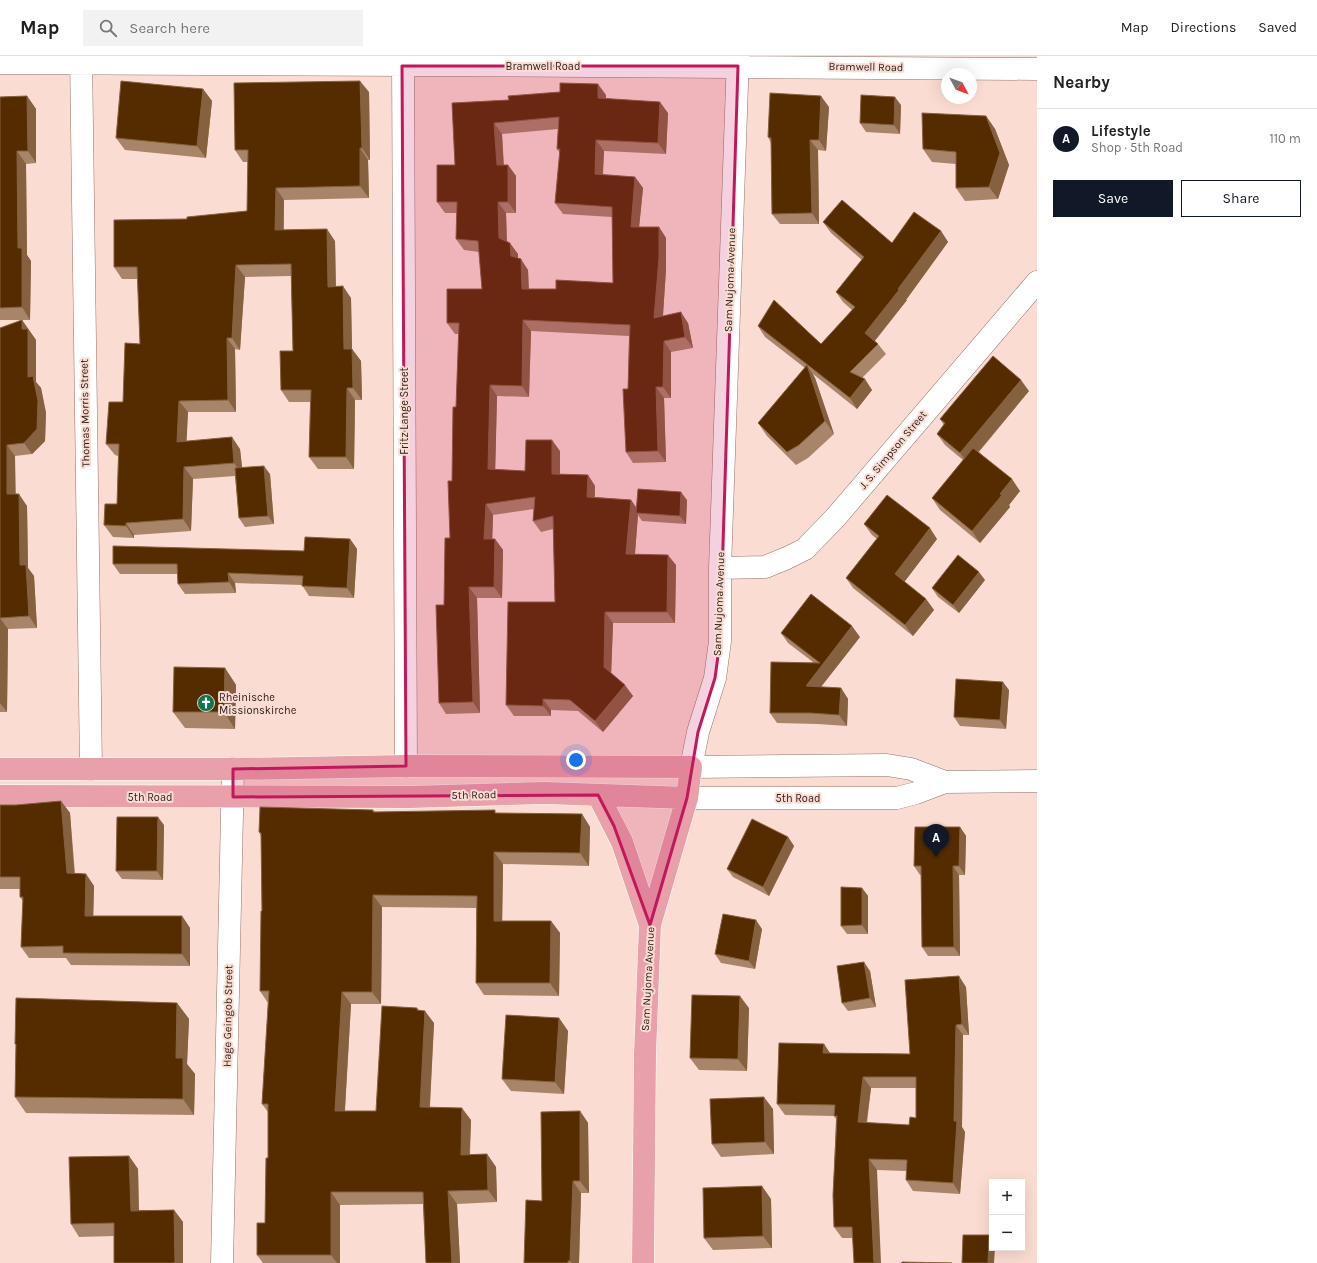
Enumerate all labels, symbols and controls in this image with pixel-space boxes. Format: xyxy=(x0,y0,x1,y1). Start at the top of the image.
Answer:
search box xyxy=(83,10,363,46)
text: Map xyxy=(20,17,59,39)
icon: search xyxy=(97,17,119,39)
text: Search here xyxy=(129,19,210,37)
text: Map xyxy=(1121,19,1149,36)
text: Directions xyxy=(1171,19,1236,36)
text: Saved xyxy=(1258,19,1297,36)
street label: Bramwell Road xyxy=(506,60,580,73)
street label: Bramwell Road xyxy=(828,60,904,74)
north arrow xyxy=(941,68,977,104)
text: Nearby xyxy=(1053,72,1110,92)
text: Lifestyle xyxy=(1091,122,1151,140)
text: A xyxy=(1062,131,1070,146)
text: 110 m xyxy=(1269,131,1301,146)
text: Shop · 5th Road xyxy=(1091,140,1183,155)
button: Save xyxy=(1053,180,1173,217)
button: Share xyxy=(1181,180,1301,217)
street label: Sam Nujoma Avenue xyxy=(722,227,738,332)
street label: Thomas Morris Street xyxy=(78,359,92,467)
street label: Fritz Lange Street xyxy=(398,367,411,455)
street label: J. S. Simpson Street xyxy=(856,408,930,492)
street label: Sam Nujoma Avenue xyxy=(711,551,727,656)
place label: Rheinische Missionskirche xyxy=(219,691,297,717)
church icon: Rheinische Missionskirche xyxy=(196,693,216,713)
your location xyxy=(566,750,586,770)
street label: 5th Road xyxy=(451,788,497,802)
street label: 5th Road xyxy=(128,791,172,804)
street label: 5th Road xyxy=(776,792,820,805)
pin: A xyxy=(923,824,949,857)
street label: Sam Nujoma Avenue xyxy=(639,926,657,1031)
street label: Hage Geingob Street xyxy=(221,965,235,1067)
map controls xyxy=(989,1179,1025,1251)
button: + xyxy=(989,1179,1025,1215)
button: − xyxy=(989,1215,1025,1251)

